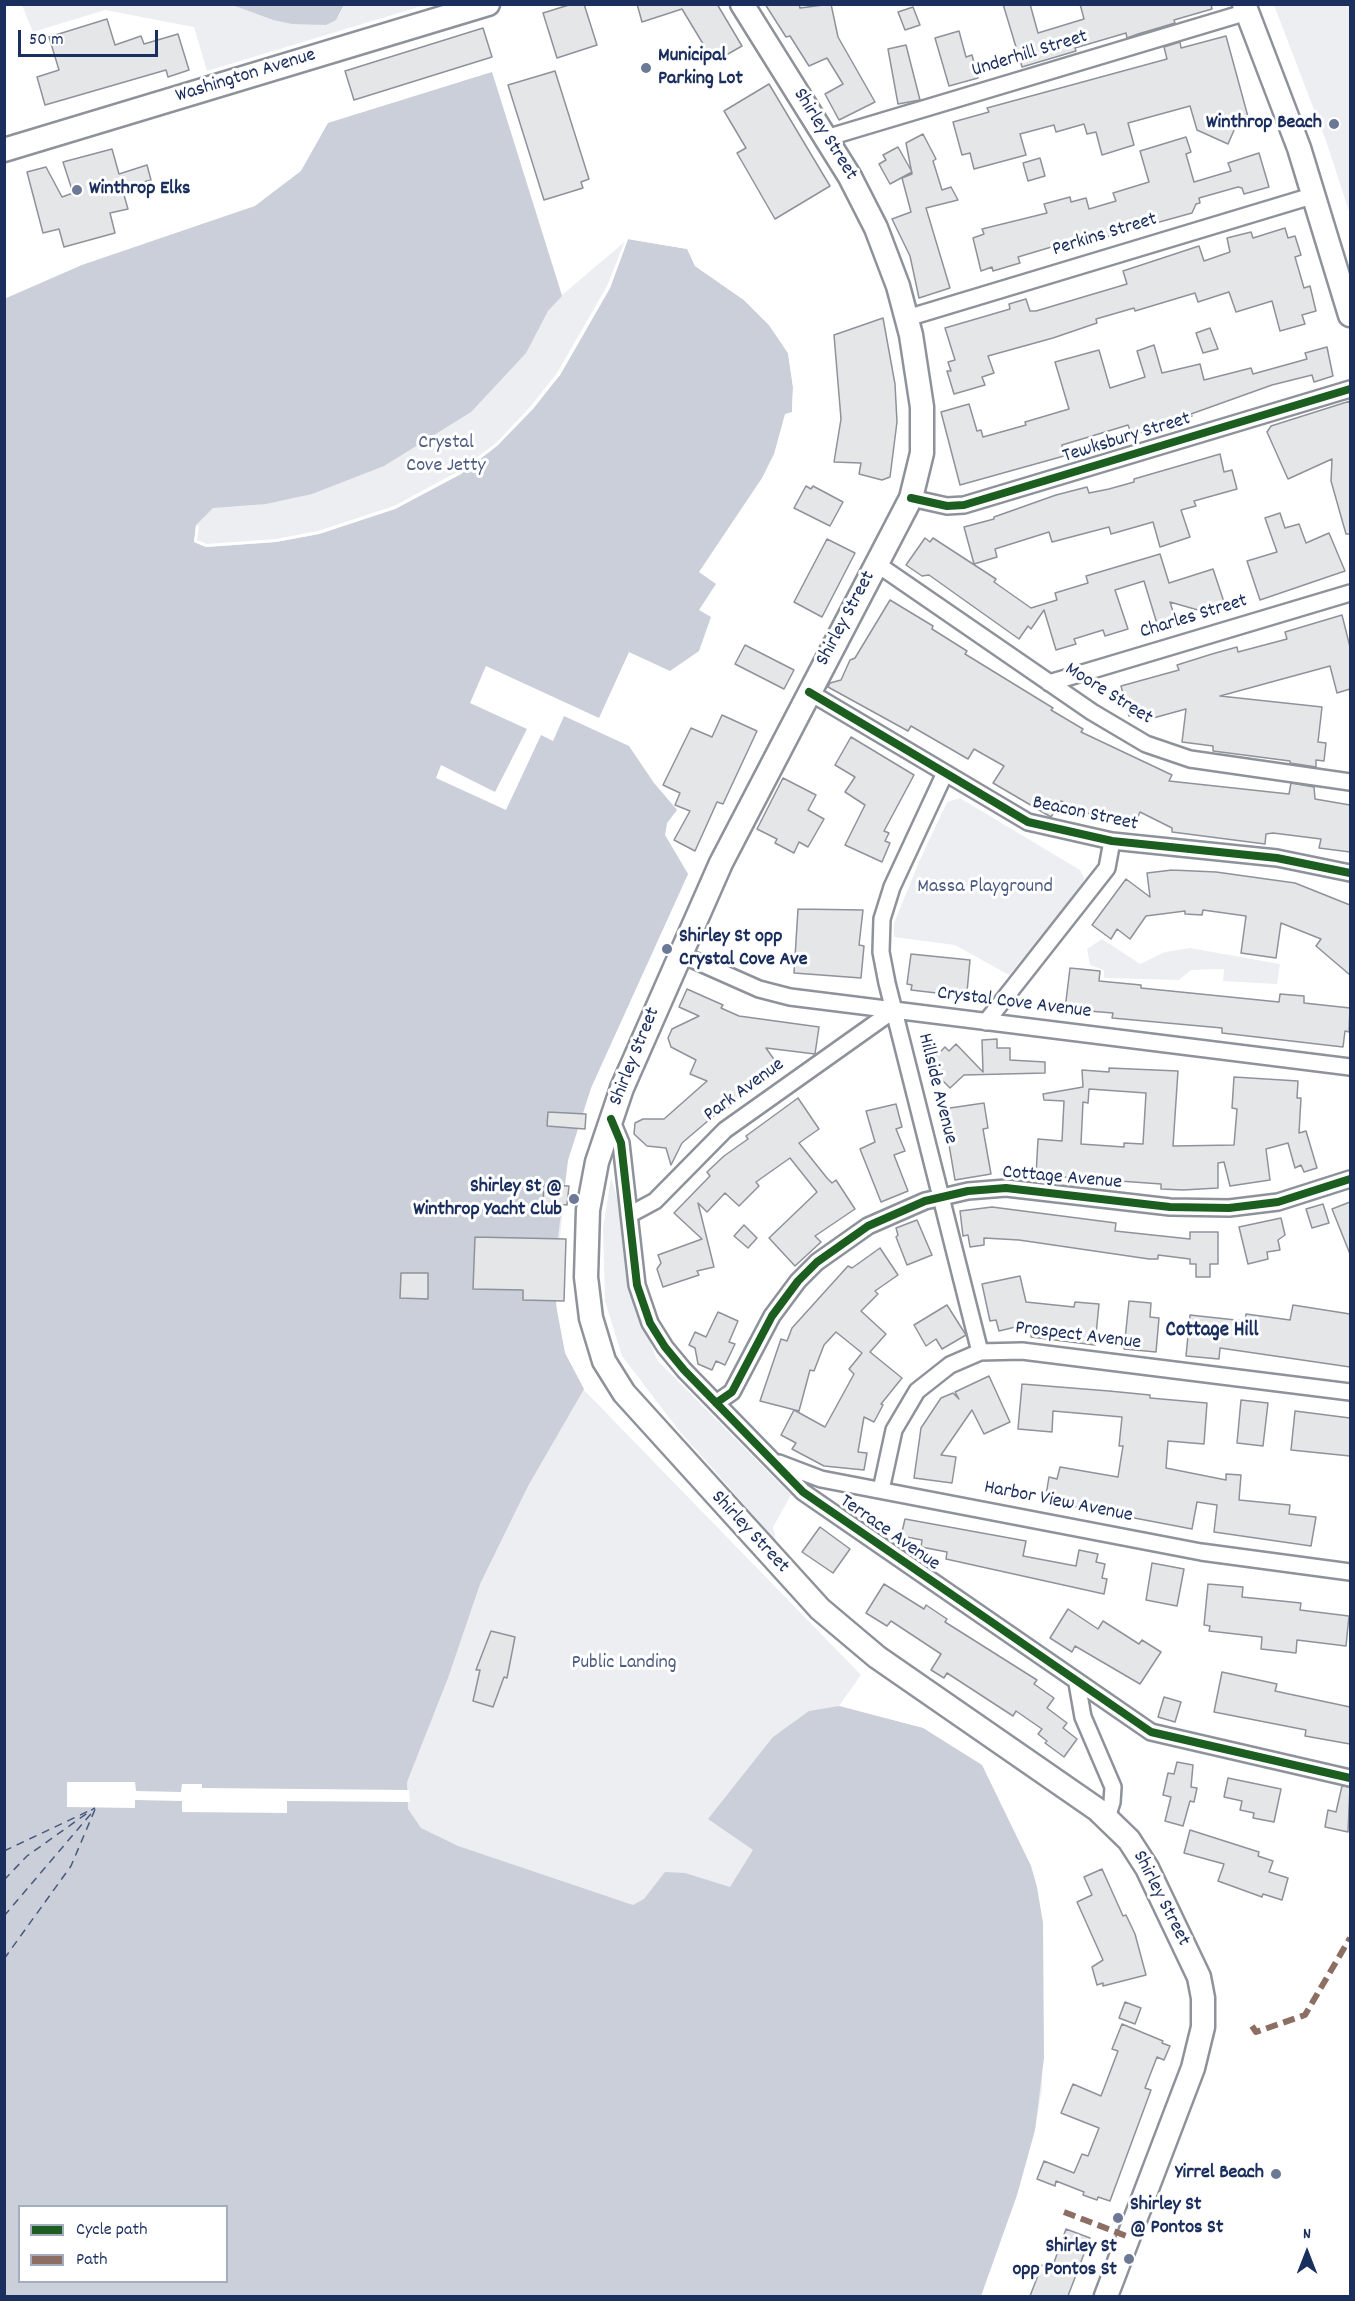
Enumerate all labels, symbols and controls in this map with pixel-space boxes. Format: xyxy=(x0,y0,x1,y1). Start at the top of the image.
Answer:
scale bar xyxy=(21,18,160,56)
street label: Underhill Street xyxy=(969,26,1091,84)
text: 50 m xyxy=(29,28,64,53)
street label: Washington Avenue xyxy=(173,44,319,110)
place label: Municipal Parking Lot xyxy=(658,45,743,92)
marker: Municipal Parking Lot xyxy=(639,61,653,75)
street label: Shirley Street xyxy=(786,85,862,185)
place label: Winthrop Beach xyxy=(1206,112,1322,136)
marker: Winthrop Beach xyxy=(1327,117,1341,131)
place label: Winthrop Elks xyxy=(89,178,190,202)
marker: Winthrop Elks xyxy=(70,183,84,197)
street label: Perkins Street xyxy=(1050,209,1160,263)
street label: Tewksbury Street xyxy=(1060,408,1194,470)
park label: Crystal Cove Jetty xyxy=(406,432,486,479)
street label: Shirley Street xyxy=(812,567,882,671)
street label: Charles Street xyxy=(1137,590,1251,646)
street label: Moore Street xyxy=(1060,659,1156,731)
street label: Beacon Street xyxy=(1030,792,1140,838)
park label: Massa Playground xyxy=(917,876,1053,900)
place label: Shirley St opp Crystal Cove Ave xyxy=(679,926,807,973)
marker: Shirley St opp Crystal Cove Ave xyxy=(660,942,674,956)
street label: Crystal Cove Avenue xyxy=(936,983,1092,1025)
street label: Shirley Street xyxy=(605,1004,667,1110)
street label: Hillside Avenue xyxy=(911,1031,961,1147)
street label: Park Avenue xyxy=(700,1054,790,1128)
street label: Cottage Avenue xyxy=(1001,1162,1123,1196)
place label: Shirley St @ Winthrop Yacht Club xyxy=(413,1176,562,1223)
marker: Shirley St @ Winthrop Yacht Club xyxy=(567,1192,581,1206)
street label: Prospect Avenue xyxy=(1014,1317,1142,1357)
district label: Cottage Hill xyxy=(1166,1319,1258,1345)
street label: Harbor View Avenue xyxy=(982,1477,1134,1529)
street label: Shirley Street xyxy=(705,1487,793,1579)
street label: Terrace Avenue xyxy=(834,1491,944,1577)
park label: Public Landing xyxy=(571,1652,677,1676)
street label: Shirley Street xyxy=(1126,1847,1194,1951)
place label: Yirrel Beach xyxy=(1175,2162,1264,2186)
marker: Yirrel Beach xyxy=(1269,2167,1283,2181)
place label: Shirley St @ Pontos St xyxy=(1130,2194,1223,2241)
legend xyxy=(18,2205,228,2283)
marker: Shirley St @ Pontos St xyxy=(1111,2211,1125,2225)
text: Cycle path xyxy=(76,2218,147,2243)
north arrow xyxy=(1277,2223,1337,2283)
text: N xyxy=(1303,2223,1311,2246)
place label: Shirley St opp Pontos St xyxy=(1012,2236,1117,2283)
text: Path xyxy=(76,2248,108,2273)
marker: Shirley St opp Pontos St xyxy=(1122,2252,1136,2266)

